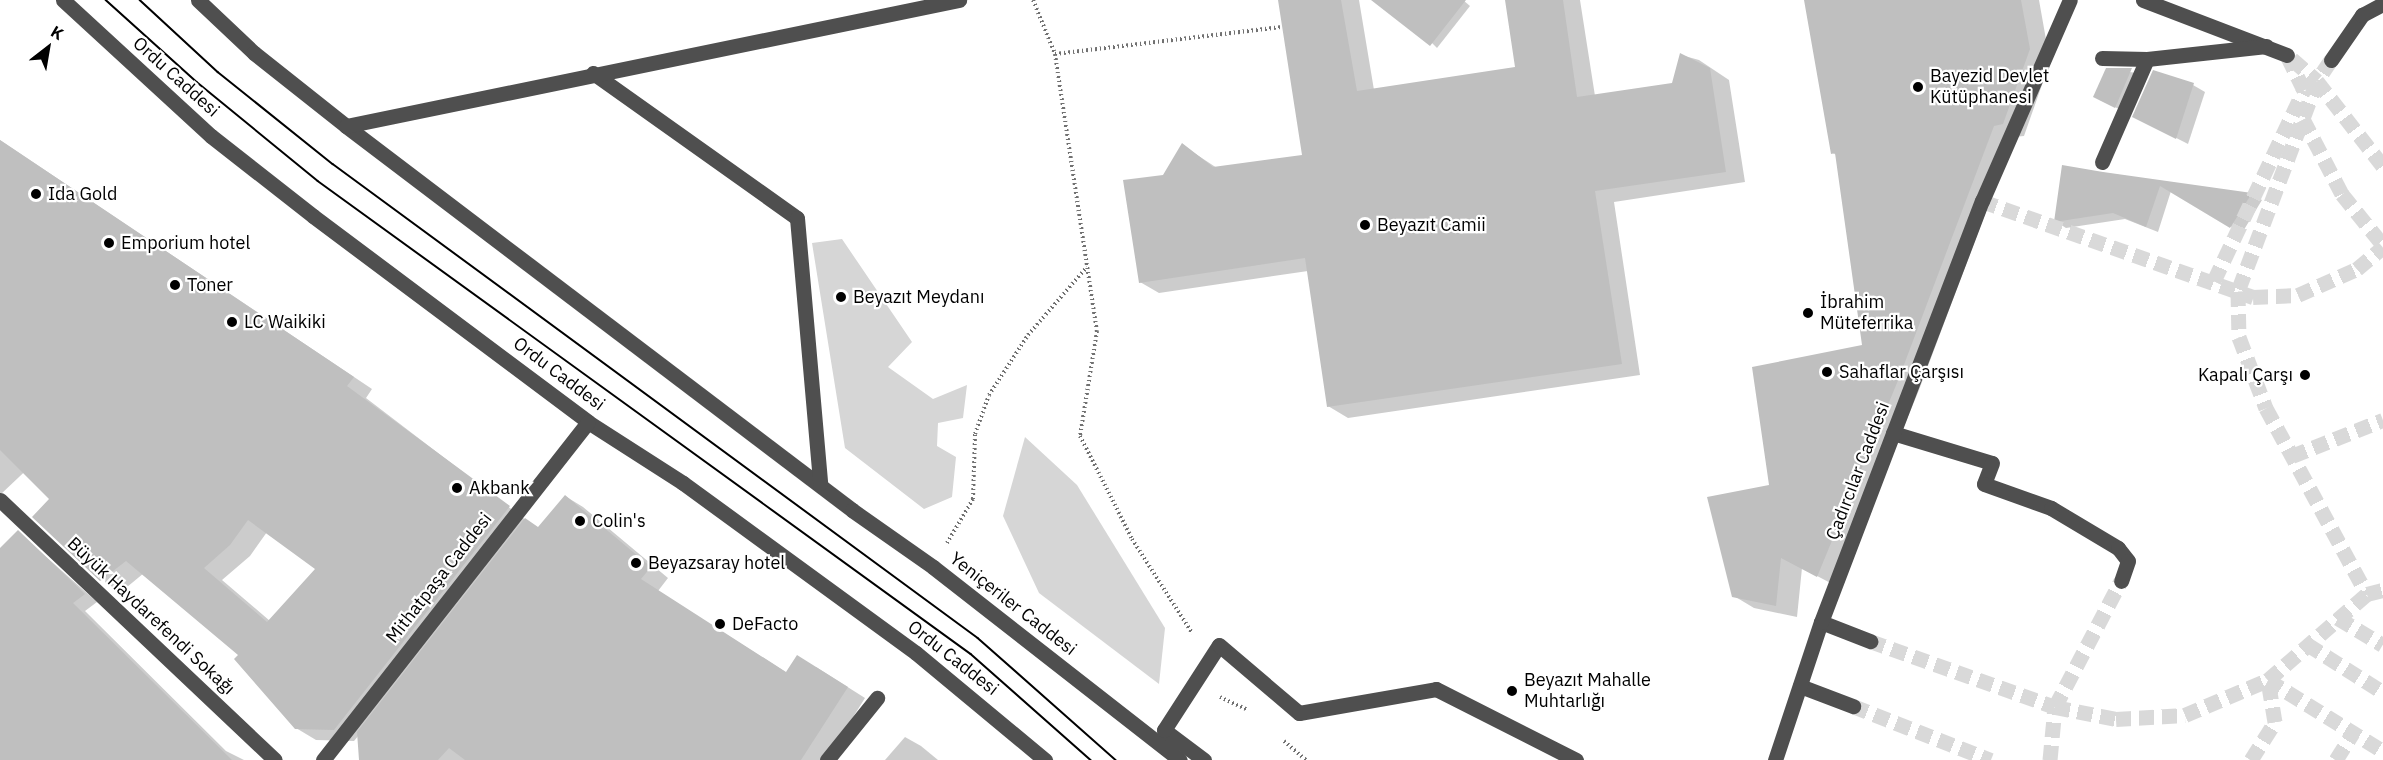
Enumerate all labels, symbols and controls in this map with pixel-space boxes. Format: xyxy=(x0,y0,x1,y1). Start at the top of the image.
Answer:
north arrow xyxy=(18,18,78,78)
text: K xyxy=(47,21,67,44)
street label: Ordu Caddesi xyxy=(128,33,224,121)
place label: Bayezid Devlet Kütüphanesi xyxy=(1930,66,2049,109)
marker: Bayezid Devlet Kütüphanesi xyxy=(1911,80,1925,94)
place label: Ida Gold xyxy=(48,183,117,205)
marker: Ida Gold xyxy=(29,187,43,201)
place label: Beyazıt Camii xyxy=(1377,214,1486,236)
marker: Beyazıt Camii xyxy=(1358,218,1372,232)
place label: Emporium hotel xyxy=(121,232,250,254)
marker: Emporium hotel xyxy=(102,236,116,250)
place label: Toner xyxy=(187,274,233,296)
marker: Toner xyxy=(168,278,182,292)
place label: Beyazıt Meydanı xyxy=(853,286,984,308)
marker: Beyazıt Meydanı xyxy=(834,290,848,304)
place label: İbrahim Müteferrika xyxy=(1820,292,1913,334)
marker: İbrahim Müteferrika xyxy=(1801,306,1815,320)
place label: LC Waikiki xyxy=(244,311,326,333)
marker: LC Waikiki xyxy=(225,315,239,329)
street label: Ordu Caddesi xyxy=(509,333,609,415)
place label: Sahaflar Çarşısı xyxy=(1839,361,1964,383)
place label: Kapalı Çarşı xyxy=(2198,364,2293,386)
marker: Sahaflar Çarşısı xyxy=(1820,365,1834,379)
marker: Kapalı Çarşı xyxy=(2298,368,2312,382)
street label: Çadırcılar Caddesi xyxy=(1822,399,1894,543)
place label: Akbank xyxy=(469,477,530,499)
marker: Akbank xyxy=(450,481,464,495)
street label: Mithatpaşa Caddesi xyxy=(382,509,496,647)
place label: Colin's xyxy=(592,510,646,532)
marker: Colin's xyxy=(573,514,587,528)
street label: Büyük Haydarefendi Sokağı xyxy=(63,533,239,699)
street label: Yeniçeriler Caddesi xyxy=(945,548,1081,660)
place label: Beyazsaray hotel xyxy=(648,552,785,574)
marker: Beyazsaray hotel xyxy=(629,556,643,570)
place label: DeFacto xyxy=(732,613,798,635)
street label: Ordu Caddesi xyxy=(903,616,1003,700)
marker: DeFacto xyxy=(713,617,727,631)
place label: Beyazıt Mahalle Muhtarlığı xyxy=(1524,670,1651,712)
marker: Beyazıt Mahalle Muhtarlığı xyxy=(1505,684,1519,698)

